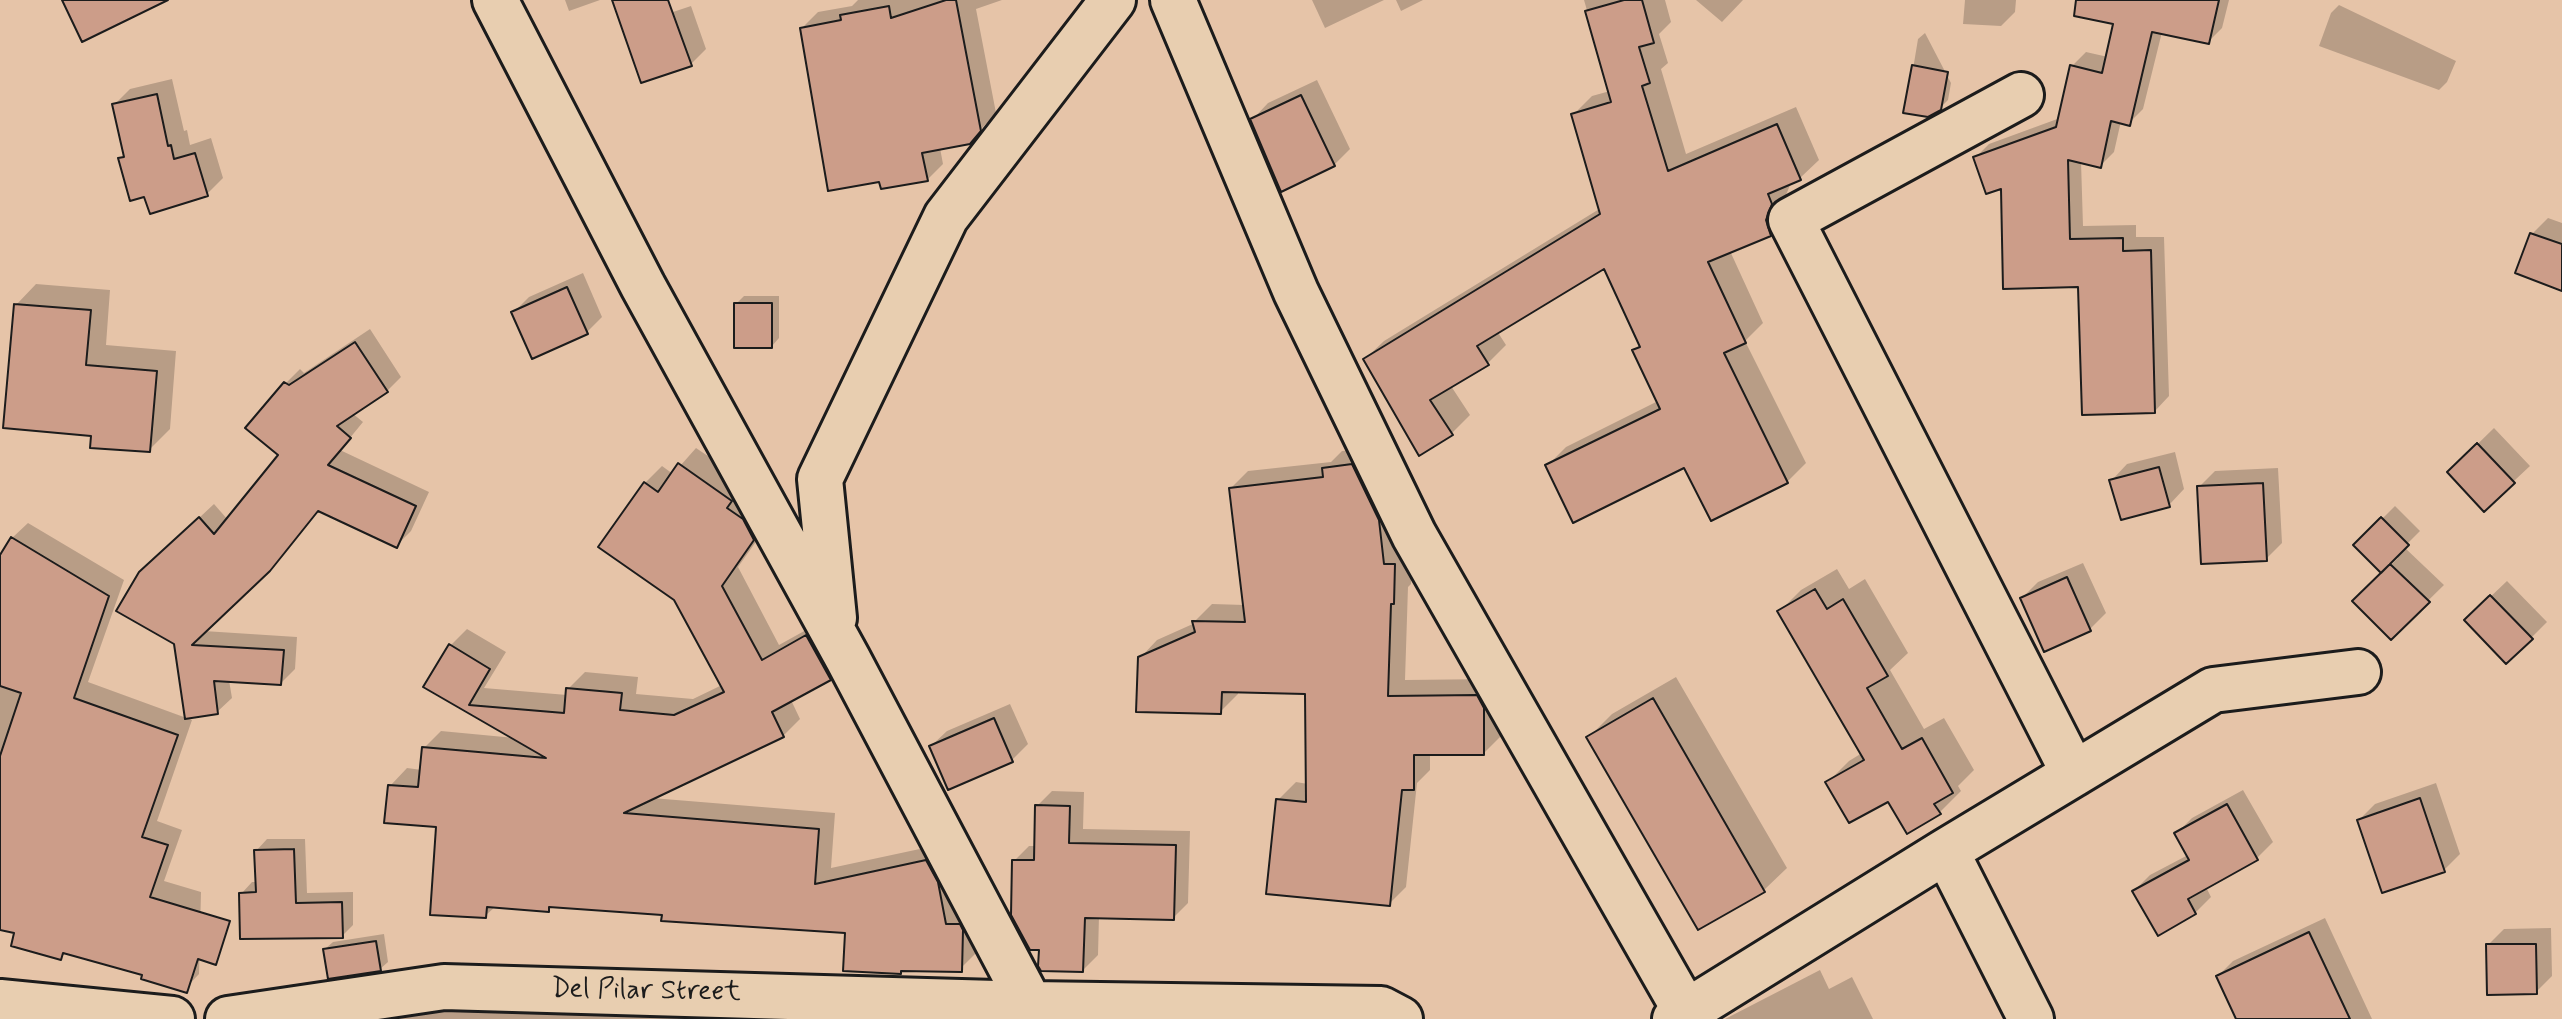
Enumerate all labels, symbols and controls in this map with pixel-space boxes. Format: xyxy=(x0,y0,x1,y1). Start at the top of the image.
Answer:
street label: Del Pilar Street xyxy=(551,974,741,1010)

